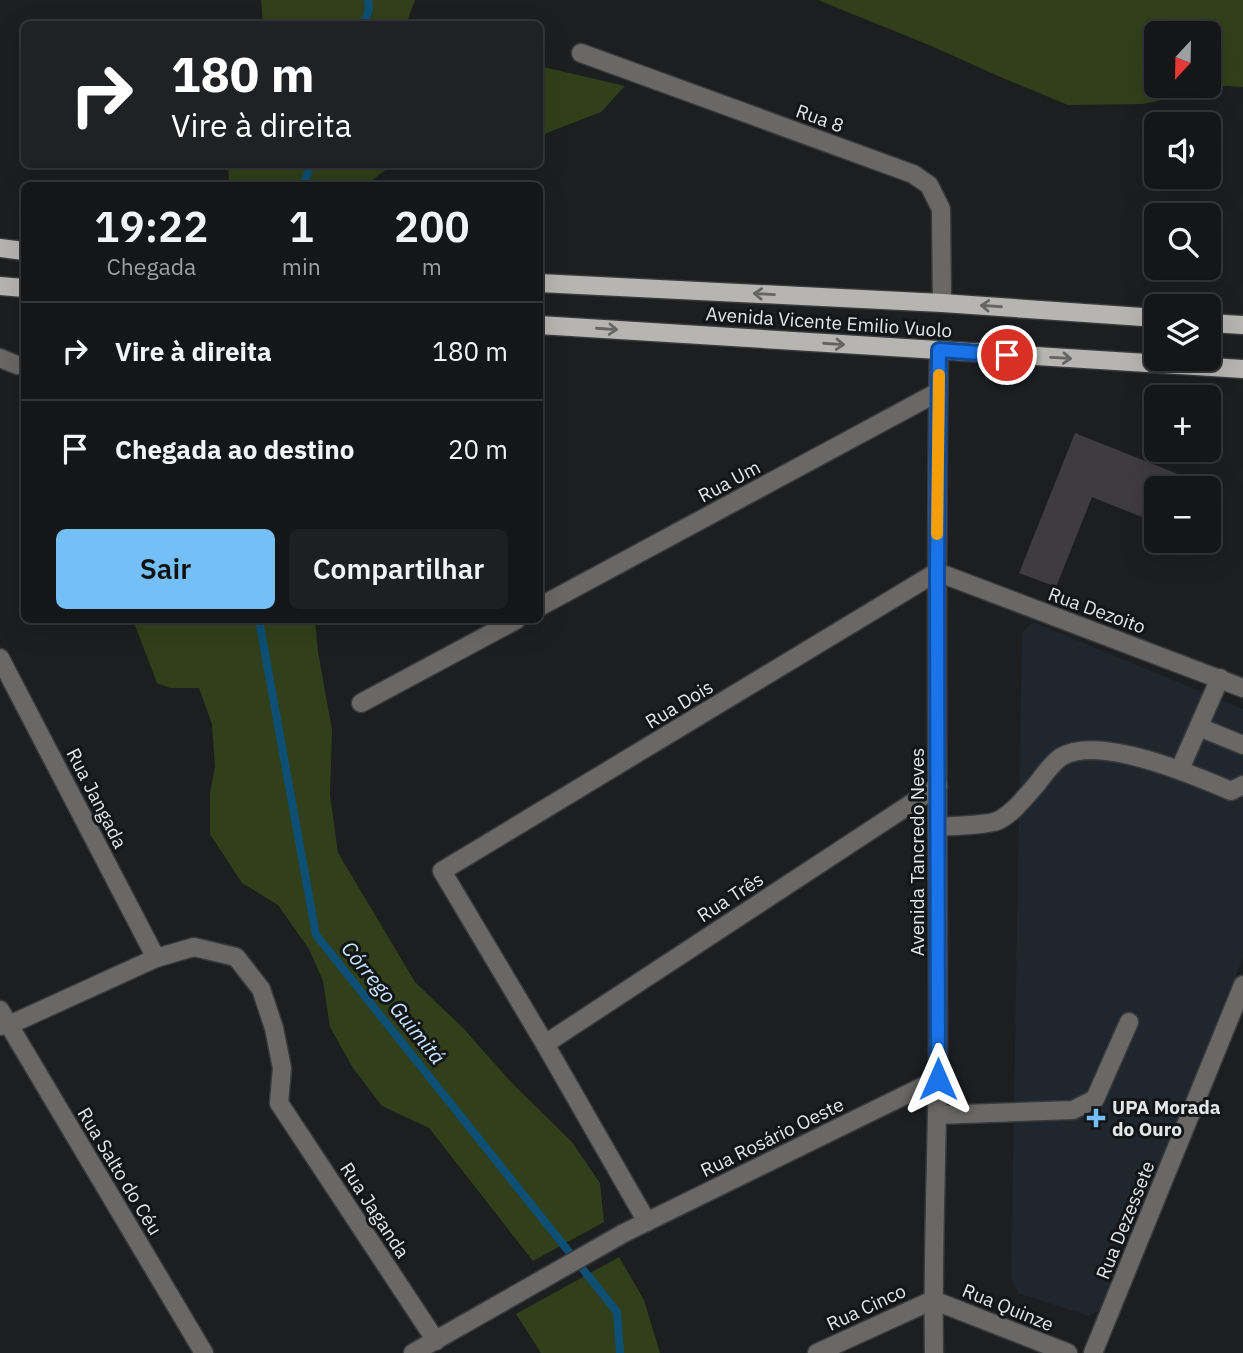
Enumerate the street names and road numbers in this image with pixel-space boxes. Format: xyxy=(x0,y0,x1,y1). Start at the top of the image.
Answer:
street label: Rua 8 xyxy=(793,98,847,138)
street label: Avenida Vicente Emilio Vuolo xyxy=(705,301,953,343)
street label: Rua Um xyxy=(694,455,764,507)
street label: Rua Dezoito xyxy=(1045,581,1149,639)
street label: Rua Dois xyxy=(641,674,717,734)
street label: Rua Jangada xyxy=(61,744,133,852)
street label: Avenida Tancredo Neves xyxy=(905,748,929,956)
street label: Rua Três xyxy=(692,867,768,927)
street label: Rua Rosário Oeste xyxy=(696,1092,848,1182)
street label: Rua Salto do Céu xyxy=(72,1103,168,1239)
street label: Rua Dezessete xyxy=(1090,1157,1160,1283)
street label: Rua Jaganda xyxy=(335,1158,415,1262)
street label: Rua Cinco xyxy=(822,1278,910,1336)
street label: Rua Quinze xyxy=(959,1278,1057,1336)

